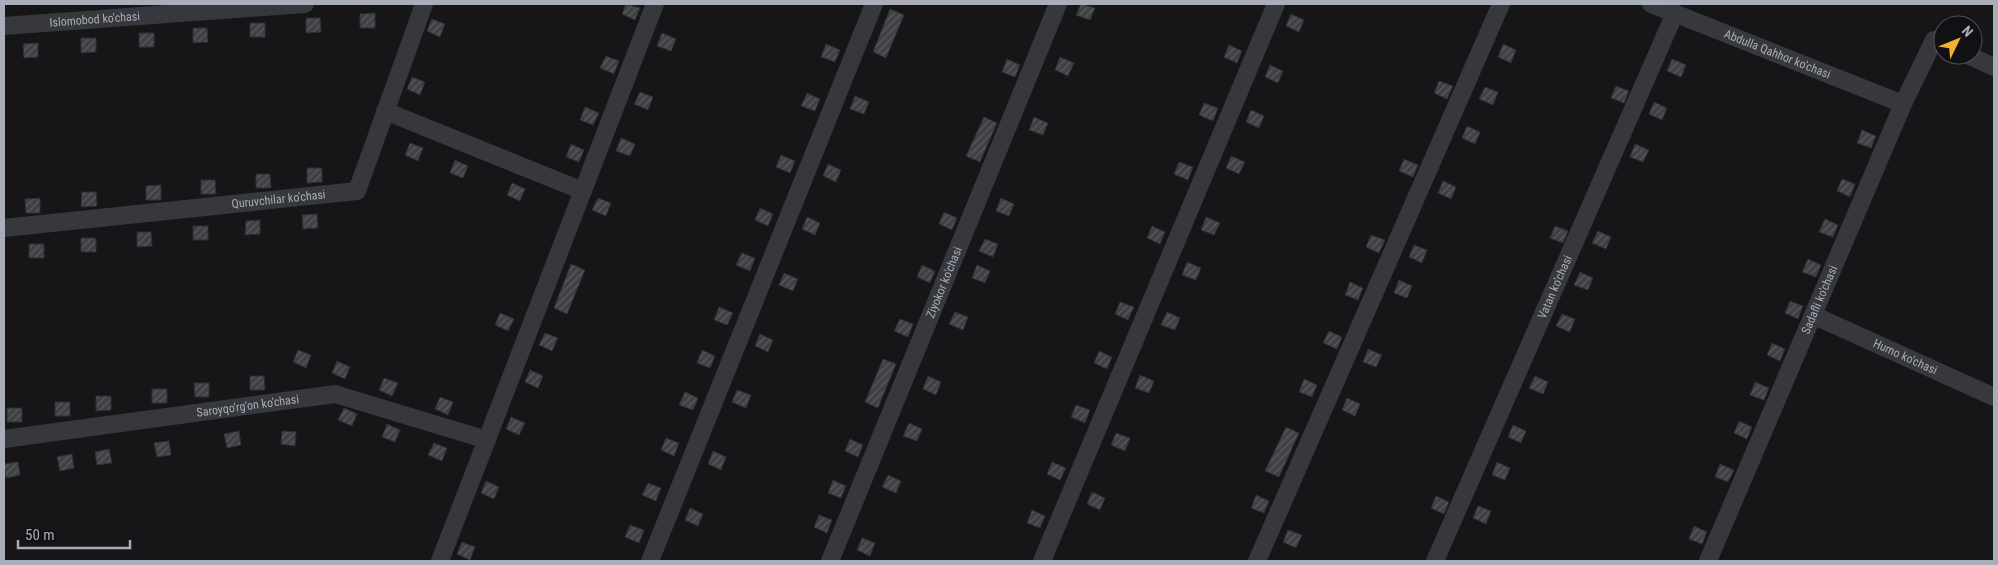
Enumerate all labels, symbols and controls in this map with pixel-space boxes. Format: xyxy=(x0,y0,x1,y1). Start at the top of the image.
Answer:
street label: Islomobod ko'chasi xyxy=(49,9,141,30)
north arrow xyxy=(1933,15,1983,65)
text: N xyxy=(1959,23,1976,40)
street label: Abdulla Qahhor ko'chasi xyxy=(1722,27,1833,82)
street label: Quruvchilar ko'chasi xyxy=(231,187,326,211)
street label: Ziyokor ko'chasi xyxy=(923,245,965,320)
street label: Vatan ko'chasi xyxy=(1535,253,1575,321)
street label: Sadafli ko'chasi xyxy=(1799,263,1840,336)
street label: Humo ko'chasi xyxy=(1871,336,1939,377)
street label: Saroyqo'rg'on ko'chasi xyxy=(196,392,300,420)
scale bar xyxy=(18,518,130,550)
text: 50 m xyxy=(25,526,55,544)

